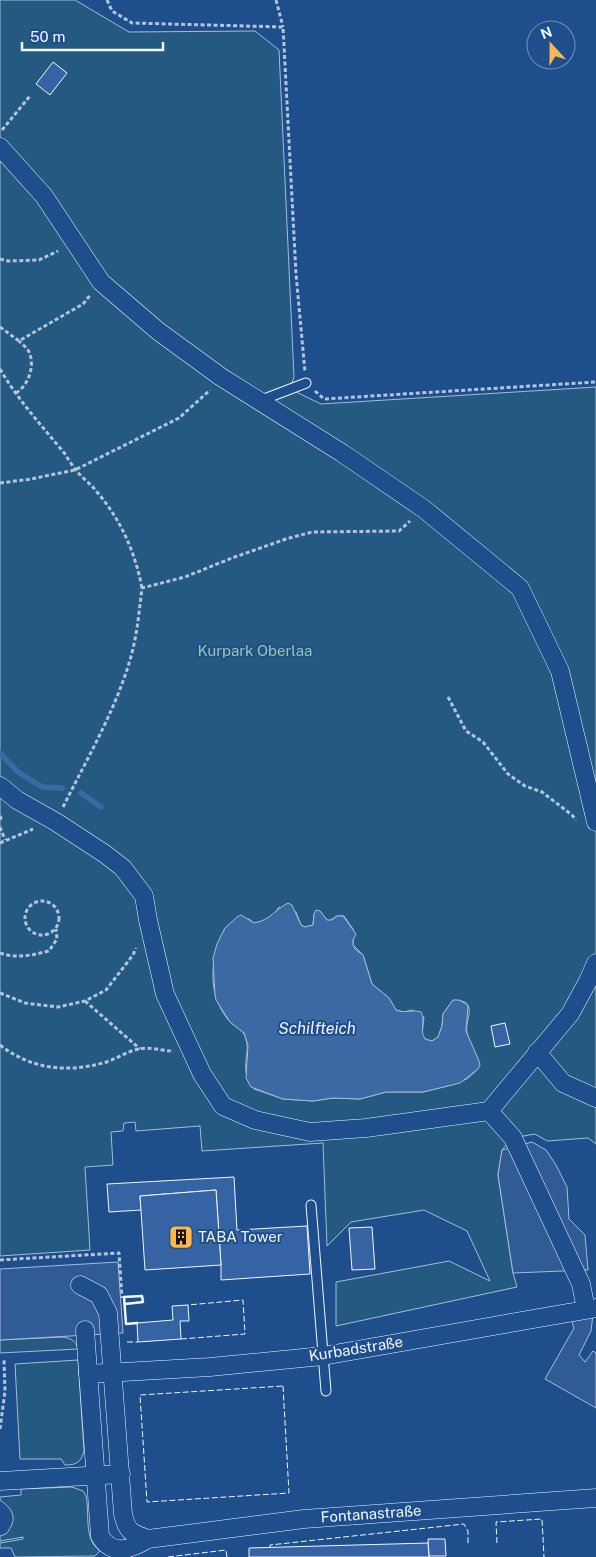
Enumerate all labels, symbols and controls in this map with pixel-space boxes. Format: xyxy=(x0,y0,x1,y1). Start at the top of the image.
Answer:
scale bar xyxy=(22,20,164,52)
north arrow xyxy=(526,20,576,70)
text: N xyxy=(538,23,554,42)
text: 50 m xyxy=(30,28,65,45)
park label: Kurpark Oberlaa xyxy=(198,642,312,659)
water label: Schilfteich xyxy=(278,1019,356,1038)
building icon: TABA Tower xyxy=(168,1224,194,1250)
place label: TABA Tower xyxy=(198,1228,283,1245)
street label: Kurbadstraße xyxy=(308,1333,404,1364)
street label: Fontanastraße xyxy=(320,1502,422,1526)

